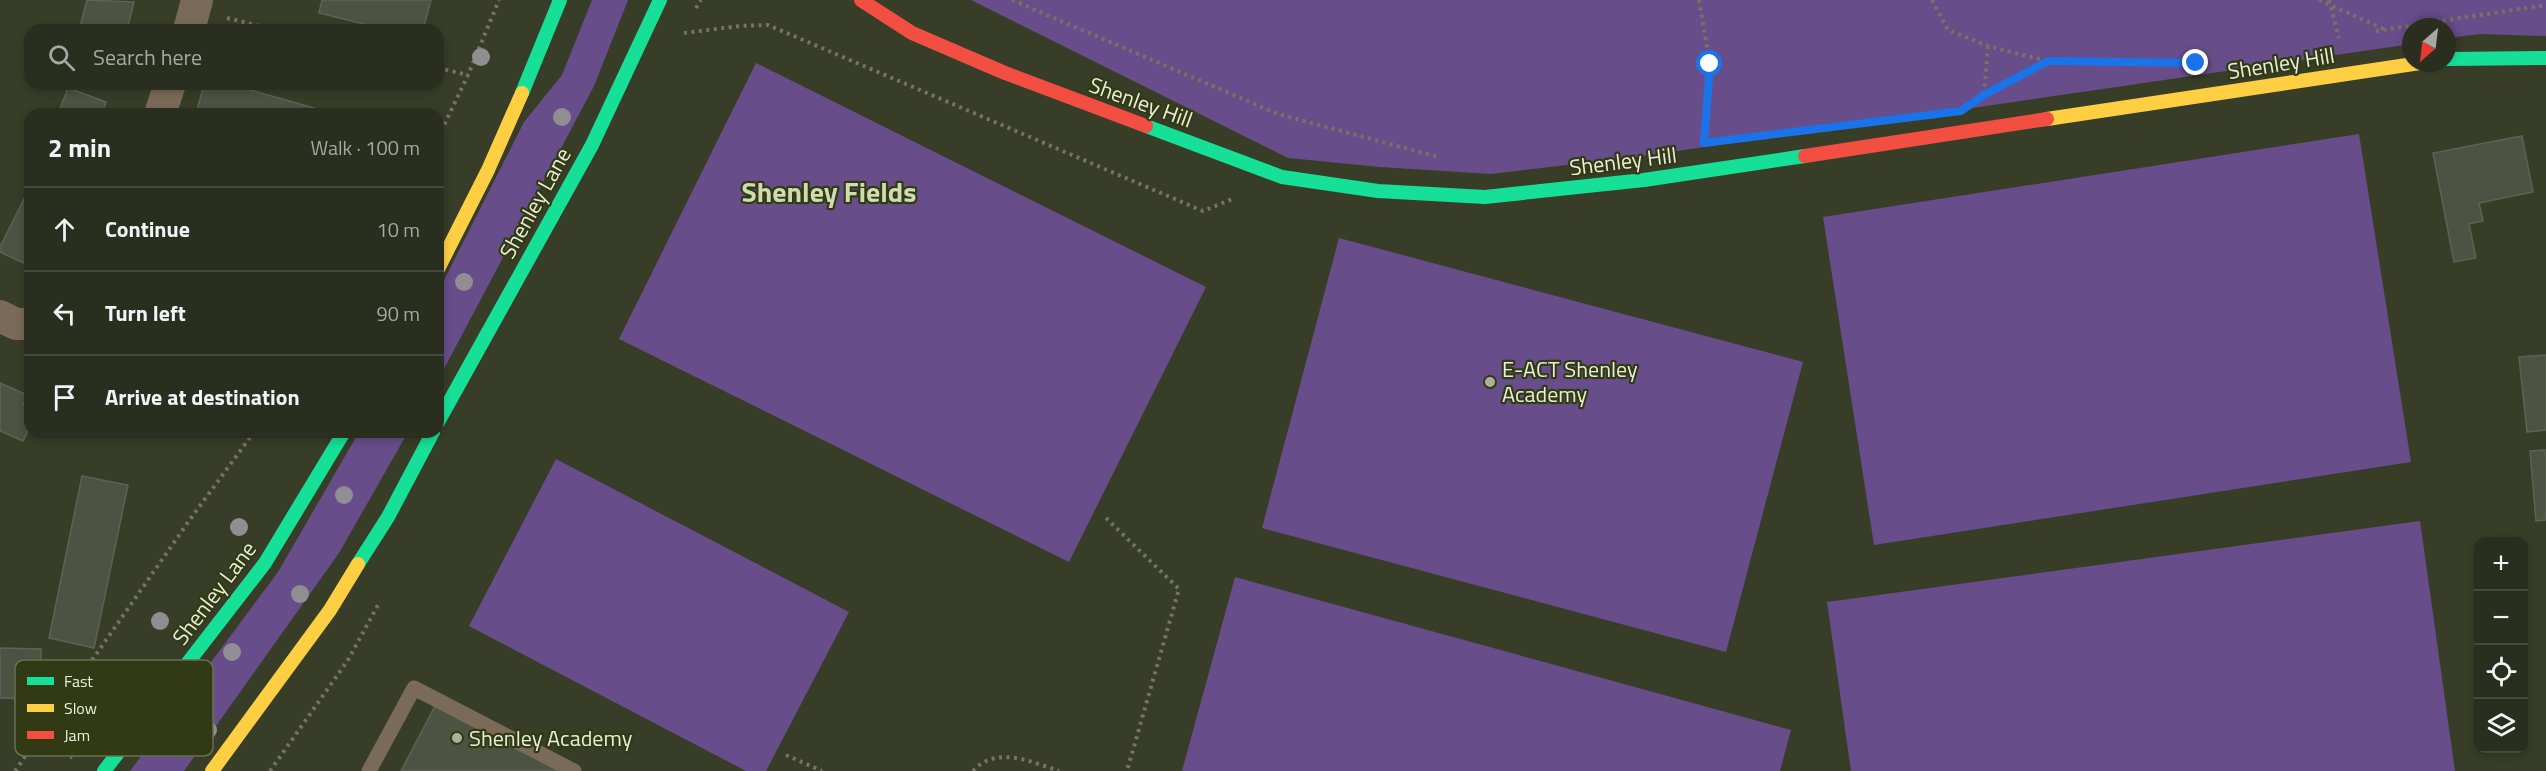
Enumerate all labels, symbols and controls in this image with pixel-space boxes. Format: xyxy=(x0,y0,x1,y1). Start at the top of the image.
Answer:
north arrow xyxy=(2402,18,2456,72)
search box xyxy=(24,24,444,90)
street label: Shenley Hill xyxy=(2225,38,2337,88)
text: Search here xyxy=(93,40,202,74)
icon: search xyxy=(45,41,78,74)
route end xyxy=(2182,49,2208,75)
route start xyxy=(1696,50,1722,76)
street label: Shenley Hill xyxy=(1084,68,1198,136)
text: 2 min xyxy=(48,128,111,167)
text: Walk · 100 m xyxy=(311,132,420,163)
street label: Shenley Hill xyxy=(1567,138,1679,184)
street label: Shenley Lane xyxy=(490,141,580,265)
district label: Shenley Fields xyxy=(742,170,916,213)
text: Continue xyxy=(105,212,190,246)
icon: ahead xyxy=(48,213,81,246)
text: 10 m xyxy=(376,214,420,245)
text: Turn left xyxy=(105,296,186,330)
icon: left xyxy=(48,297,81,330)
text: 90 m xyxy=(376,298,420,329)
place label: E-ACT Shenley Academy xyxy=(1502,352,1638,411)
marker: E-ACT Shenley Academy xyxy=(1483,375,1497,389)
text: Arrive at destination xyxy=(105,380,300,414)
icon: arrive xyxy=(48,381,81,414)
street label: Shenley Lane xyxy=(164,534,264,652)
map controls xyxy=(2474,537,2528,753)
button: + xyxy=(2474,537,2528,591)
button: − xyxy=(2474,591,2528,645)
button: locate xyxy=(2474,645,2528,699)
legend xyxy=(15,660,213,756)
text: Fast xyxy=(64,669,93,693)
text: Slow xyxy=(64,696,97,720)
button: layers xyxy=(2474,699,2528,753)
place label: Shenley Academy xyxy=(469,721,633,755)
text: Jam xyxy=(64,723,90,747)
marker: Shenley Academy xyxy=(450,731,464,745)

